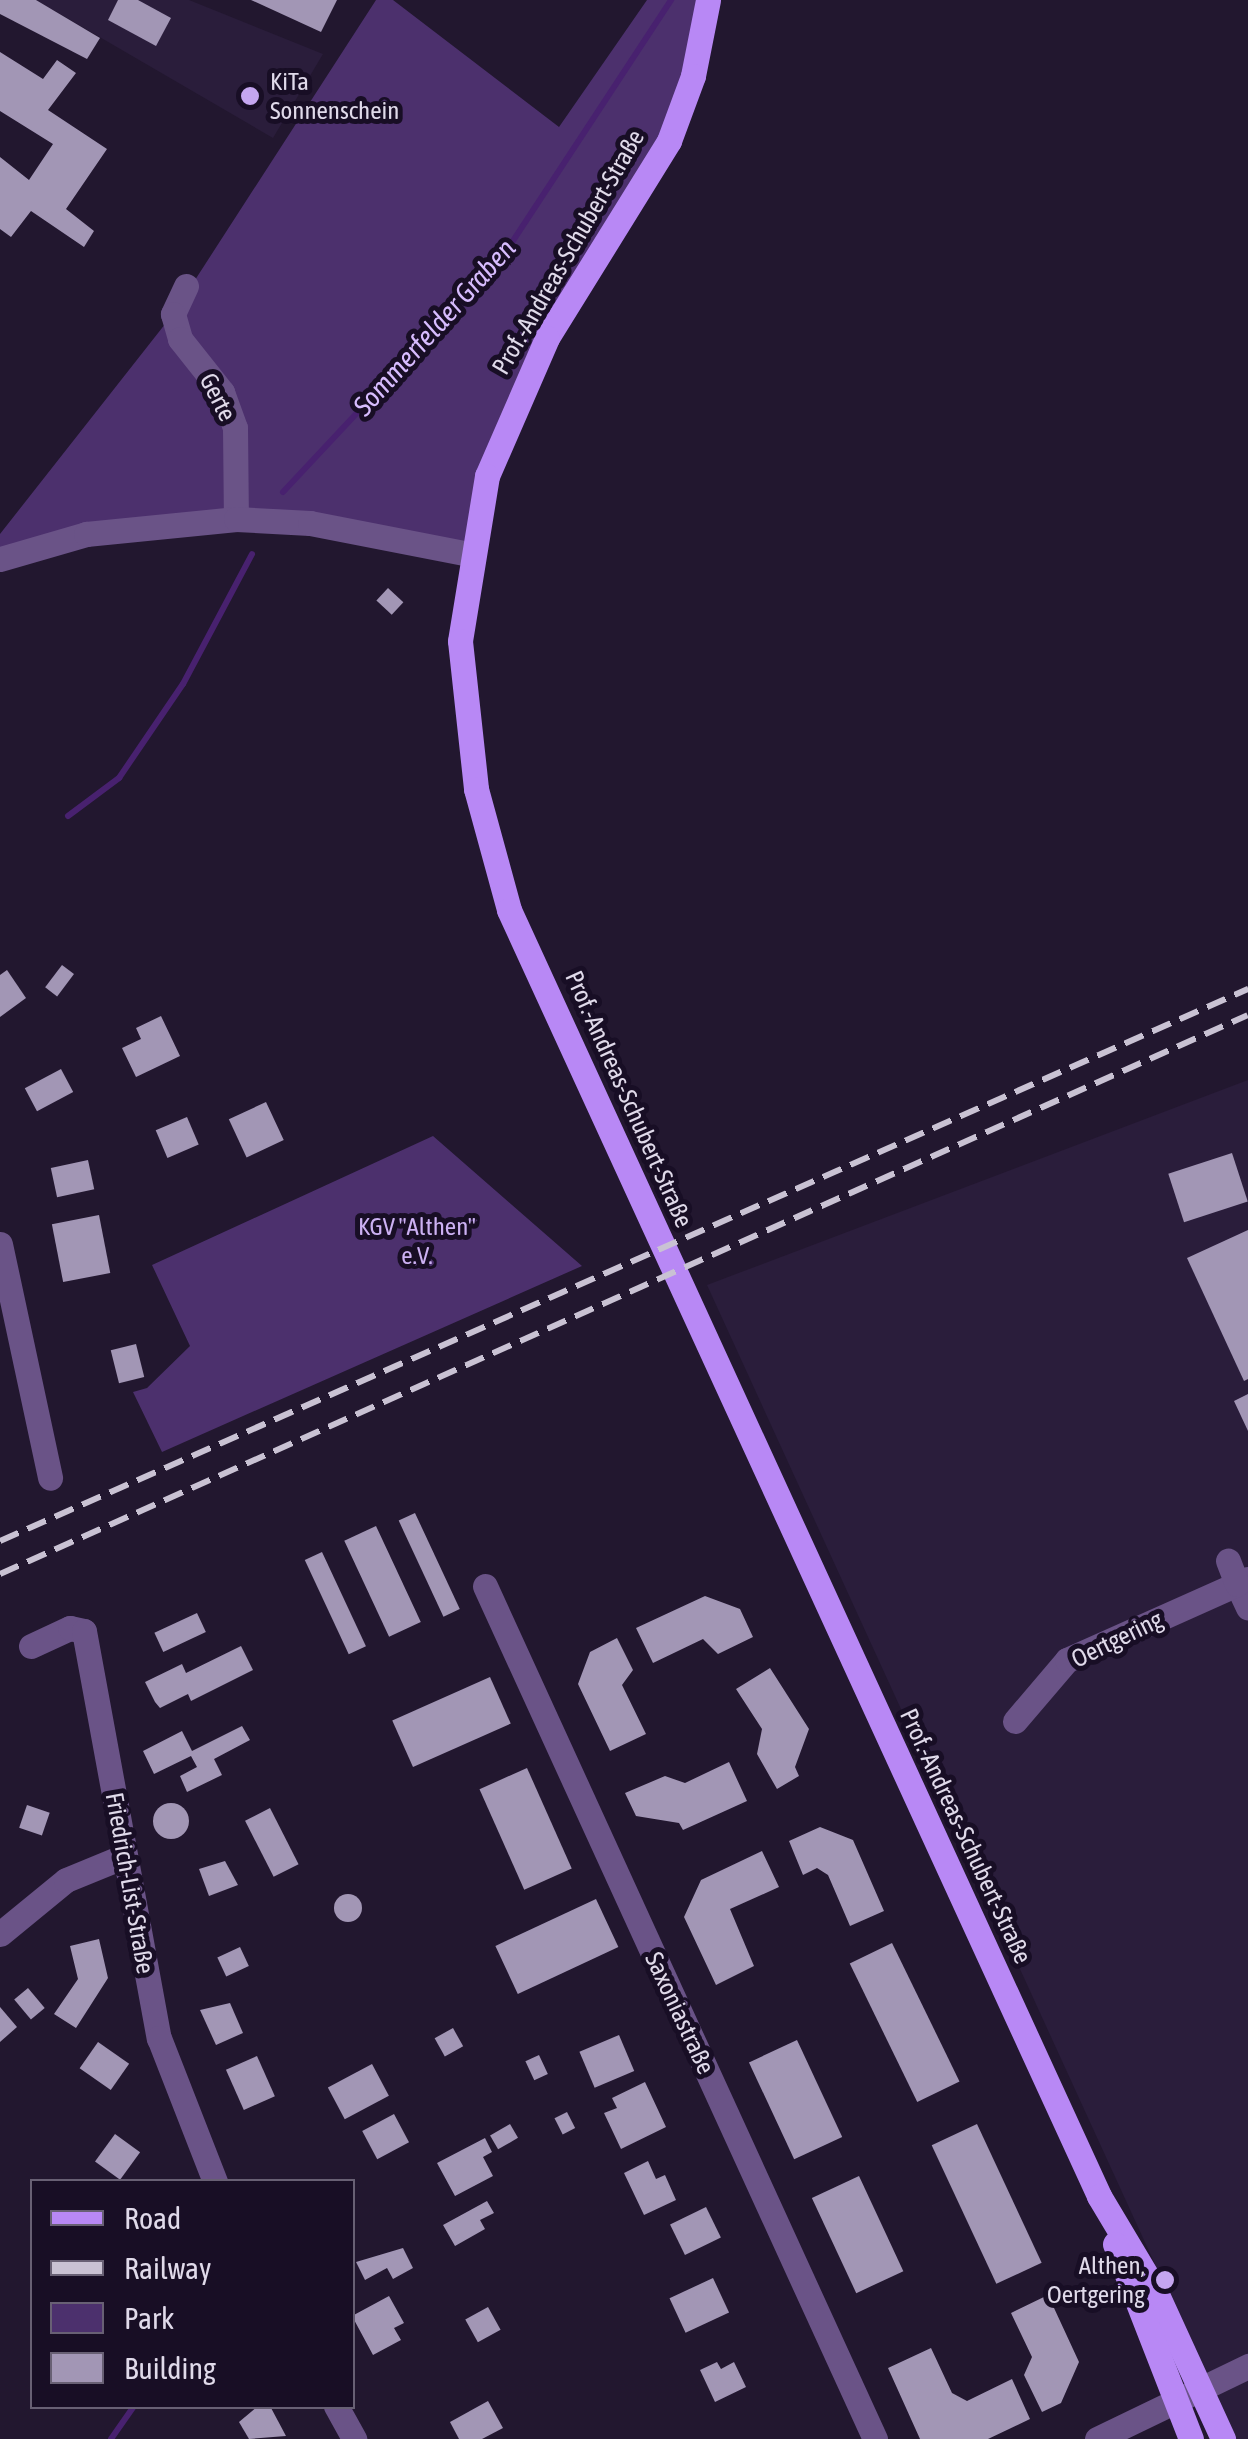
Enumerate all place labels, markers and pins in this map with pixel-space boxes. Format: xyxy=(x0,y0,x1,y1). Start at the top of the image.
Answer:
place label: KiTa Sonnenschein xyxy=(270,67,399,126)
marker: KiTa Sonnenschein xyxy=(239,85,261,107)
place label: Althen, Oertgering xyxy=(1047,2251,1145,2310)
marker: Althen, Oertgering xyxy=(1154,2269,1176,2291)

